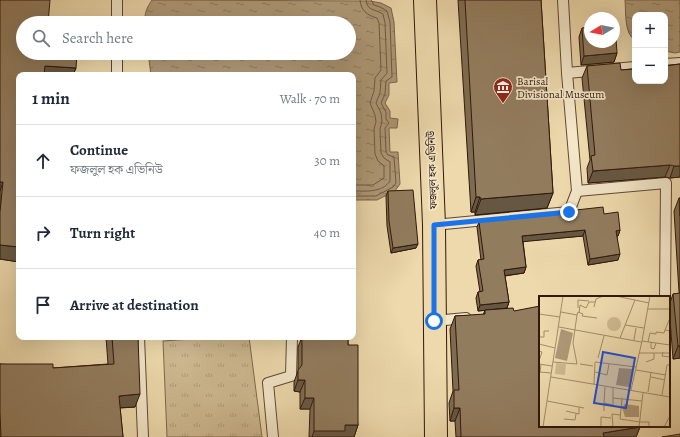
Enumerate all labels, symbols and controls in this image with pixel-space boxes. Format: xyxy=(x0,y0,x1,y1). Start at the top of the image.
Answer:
north arrow xyxy=(584,12,620,48)
map controls xyxy=(632,12,668,84)
button: + xyxy=(632,12,668,48)
search box xyxy=(16,16,356,60)
icon: search xyxy=(30,27,52,49)
text: Search here xyxy=(62,28,133,48)
button: − xyxy=(632,48,668,84)
place label: Barisal Divisional Museum xyxy=(517,74,604,102)
museum icon: Barisal Divisional Museum xyxy=(492,76,514,104)
text: 1 min xyxy=(32,87,70,110)
text: Walk · 70 m xyxy=(280,90,340,107)
street label: ফজলুল হক এভিনিউ xyxy=(424,129,441,210)
text: Continue xyxy=(70,140,128,160)
icon: ahead xyxy=(32,150,54,172)
text: 30 m xyxy=(314,152,340,169)
text: ফজলুল হক এভিনিউ xyxy=(70,161,163,178)
route end xyxy=(560,203,578,221)
icon: right xyxy=(32,222,54,244)
text: Turn right xyxy=(70,223,135,243)
text: 40 m xyxy=(314,224,340,241)
icon: arrive xyxy=(32,294,54,316)
text: Arrive at destination xyxy=(70,295,199,315)
inset map xyxy=(539,296,670,427)
route start xyxy=(425,312,443,330)

